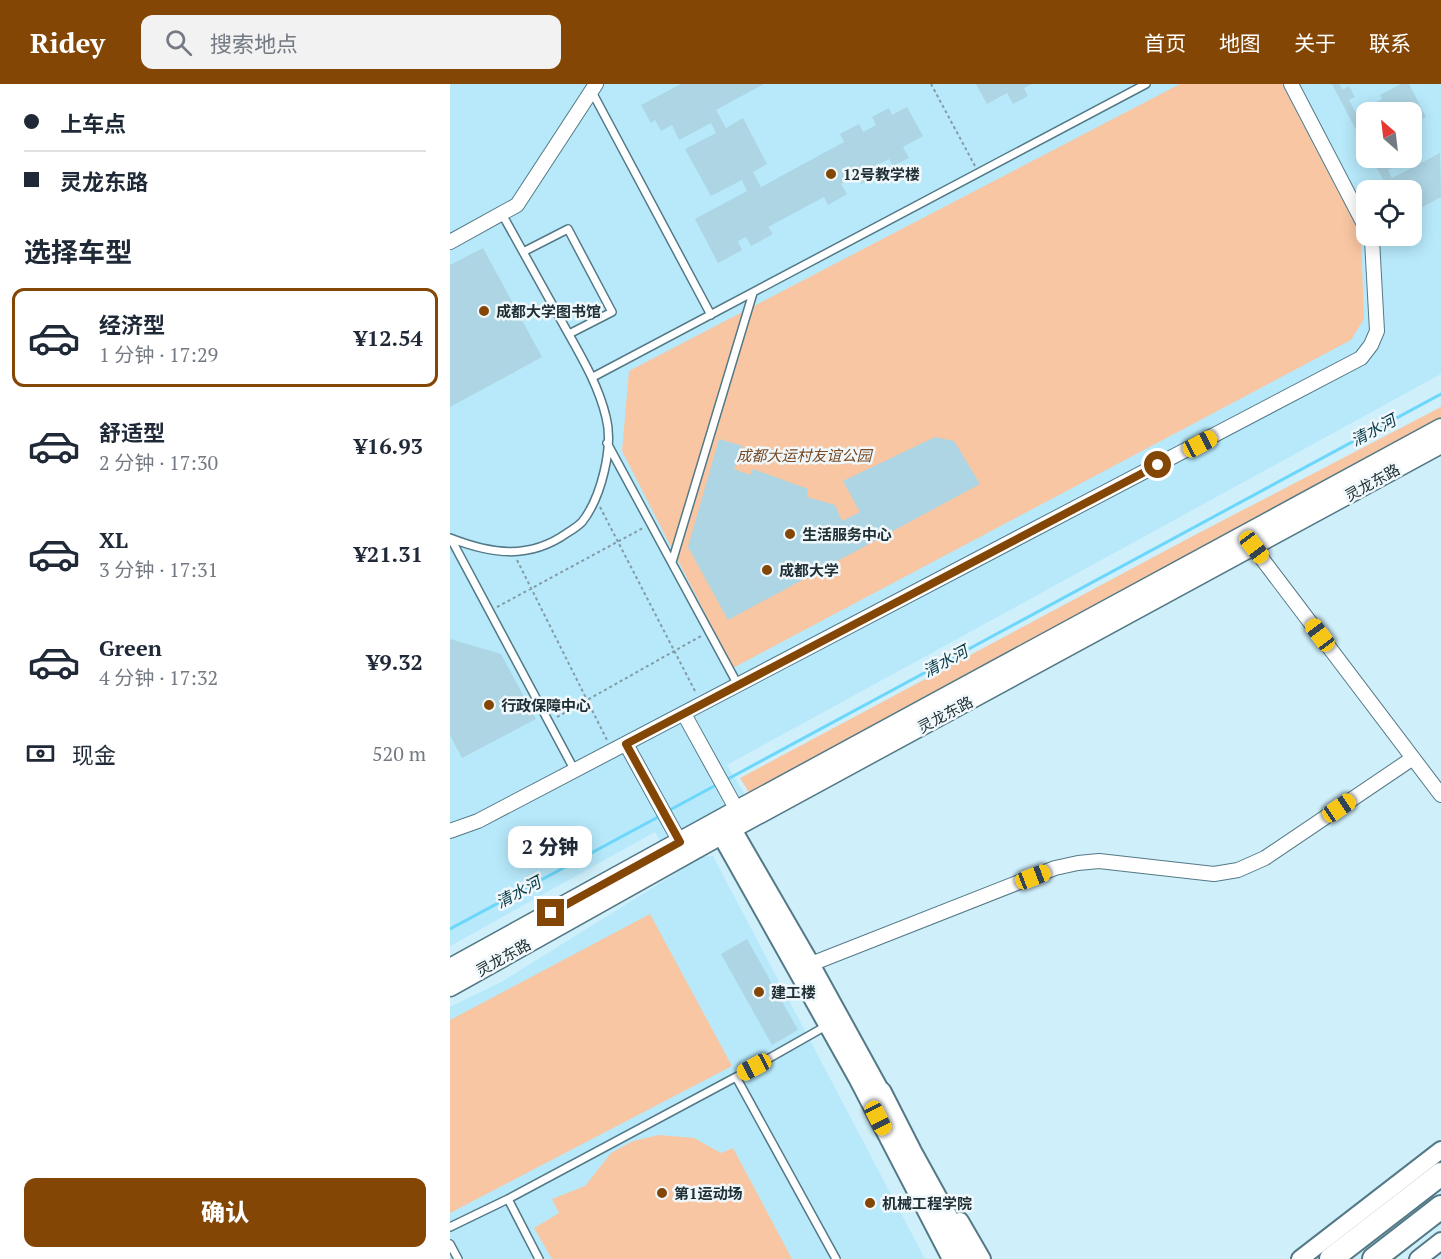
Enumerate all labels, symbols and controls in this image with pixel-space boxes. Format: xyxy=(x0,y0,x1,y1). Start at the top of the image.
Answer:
search box xyxy=(141,15,561,69)
text: Ridey xyxy=(30,24,105,61)
icon: search xyxy=(162,26,195,59)
text: 搜索地点 xyxy=(210,29,298,58)
text: 首页 xyxy=(1144,29,1186,57)
text: 地图 xyxy=(1219,29,1261,57)
text: 关于 xyxy=(1294,29,1336,57)
text: 联系 xyxy=(1369,29,1411,57)
north arrow xyxy=(1356,102,1422,168)
map controls xyxy=(1356,102,1422,246)
text: 上车点 xyxy=(60,109,126,138)
place label: 12号教学楼 xyxy=(843,164,920,184)
text: 灵龙东路 xyxy=(60,167,148,196)
marker: 12号教学楼 xyxy=(824,167,838,181)
button: locate xyxy=(1356,180,1422,246)
text: 选择车型 xyxy=(24,234,132,270)
place label: 成都大学图书馆 xyxy=(496,301,601,321)
marker: 成都大学图书馆 xyxy=(477,304,491,318)
text: 经济型 xyxy=(99,310,165,339)
icon: car xyxy=(27,311,81,365)
text: ¥12.54 xyxy=(354,323,423,352)
text: 1 分钟 · 17:29 xyxy=(99,341,218,368)
water label: 清水河 xyxy=(1347,408,1402,451)
text: 舒适型 xyxy=(99,418,165,447)
icon: car xyxy=(27,419,81,473)
car xyxy=(1180,428,1220,460)
text: ¥16.93 xyxy=(354,431,423,460)
park label: 成都大运村友谊公园 xyxy=(736,445,873,465)
text: 2 分钟 · 17:30 xyxy=(99,449,218,476)
route start xyxy=(1144,451,1171,478)
street label: 灵龙东路 xyxy=(1341,459,1403,505)
place label: 生活服务中心 xyxy=(802,524,892,544)
text: XL xyxy=(99,525,128,554)
icon: car xyxy=(27,527,81,581)
marker: 生活服务中心 xyxy=(783,527,797,541)
car xyxy=(1236,527,1272,567)
text: ¥21.31 xyxy=(354,539,423,568)
text: 3 分钟 · 17:31 xyxy=(99,556,218,583)
place label: 成都大学 xyxy=(779,560,839,580)
marker: 成都大学 xyxy=(760,563,774,577)
car xyxy=(1302,615,1338,655)
text: Green xyxy=(99,633,162,662)
icon: car xyxy=(27,635,81,689)
water label: 清水河 xyxy=(919,639,974,682)
text: ¥9.32 xyxy=(367,647,423,676)
text: 4 分钟 · 17:32 xyxy=(99,664,218,691)
street label: 灵龙东路 xyxy=(914,691,976,737)
place label: 行政保障中心 xyxy=(501,695,591,715)
marker: 行政保障中心 xyxy=(482,698,496,712)
icon: cash xyxy=(24,737,57,770)
text: 现金 xyxy=(72,740,116,769)
text: 520 m xyxy=(372,740,426,767)
car xyxy=(1319,790,1359,826)
callout: 2 分钟 xyxy=(509,826,593,868)
text: 2 分钟 xyxy=(522,833,578,860)
car xyxy=(1013,862,1053,892)
water label: 清水河 xyxy=(492,870,547,913)
route end xyxy=(537,899,564,926)
street label: 灵龙东路 xyxy=(472,934,534,980)
place label: 建工楼 xyxy=(771,982,816,1002)
marker: 建工楼 xyxy=(752,985,766,999)
car xyxy=(734,1051,774,1083)
car xyxy=(862,1098,894,1138)
button: 确认 xyxy=(24,1178,426,1247)
place label: 第1运动场 xyxy=(674,1183,742,1203)
marker: 第1运动场 xyxy=(655,1186,669,1200)
place label: 机械工程学院 xyxy=(882,1193,972,1213)
marker: 机械工程学院 xyxy=(863,1196,877,1210)

